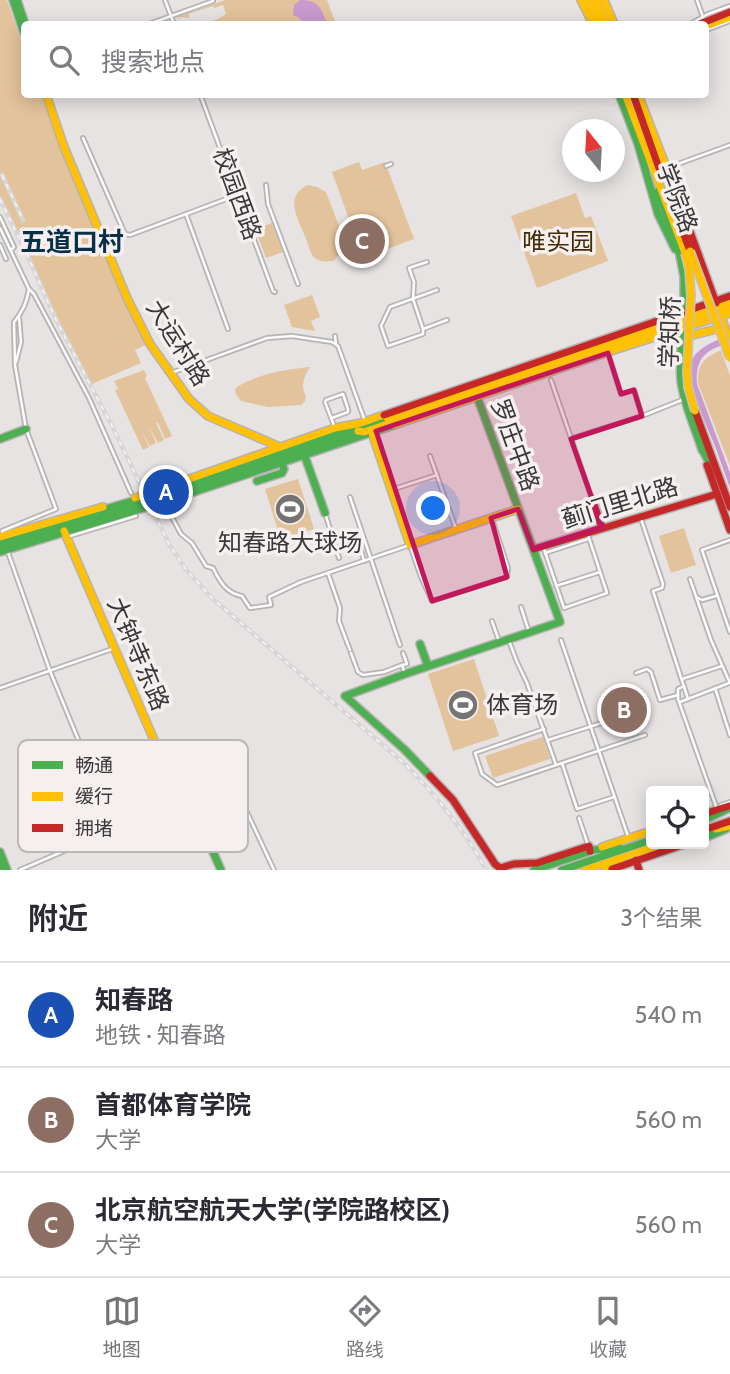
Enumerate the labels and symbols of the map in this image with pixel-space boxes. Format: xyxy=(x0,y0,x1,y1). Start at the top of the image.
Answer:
north arrow xyxy=(562,119,625,182)
street label: 校园西路 xyxy=(207,144,268,244)
street label: 学院路 xyxy=(651,159,704,237)
pin: C xyxy=(339,215,385,267)
district label: 五道口村 xyxy=(20,226,124,258)
park label: 唯实园 xyxy=(522,227,594,256)
street label: 大运村路 xyxy=(141,294,216,391)
street label: 学知桥 xyxy=(654,295,685,368)
street label: 罗庄中路 xyxy=(485,395,546,495)
pin: A xyxy=(143,466,189,518)
street label: 蓟门里北路 xyxy=(558,471,681,534)
your location xyxy=(416,491,450,525)
sports icon: 知春路大球场 xyxy=(273,492,307,526)
place label: 知春路大球场 xyxy=(218,528,362,557)
street label: 大钟寺东路 xyxy=(102,593,175,715)
pin: B xyxy=(601,684,647,736)
sports icon: 体育场 xyxy=(446,688,480,722)
place label: 体育场 xyxy=(486,690,558,719)
legend xyxy=(18,740,248,852)
text: 畅通 xyxy=(75,754,113,777)
text: 缓行 xyxy=(75,785,113,808)
text: 拥堵 xyxy=(75,817,113,840)

